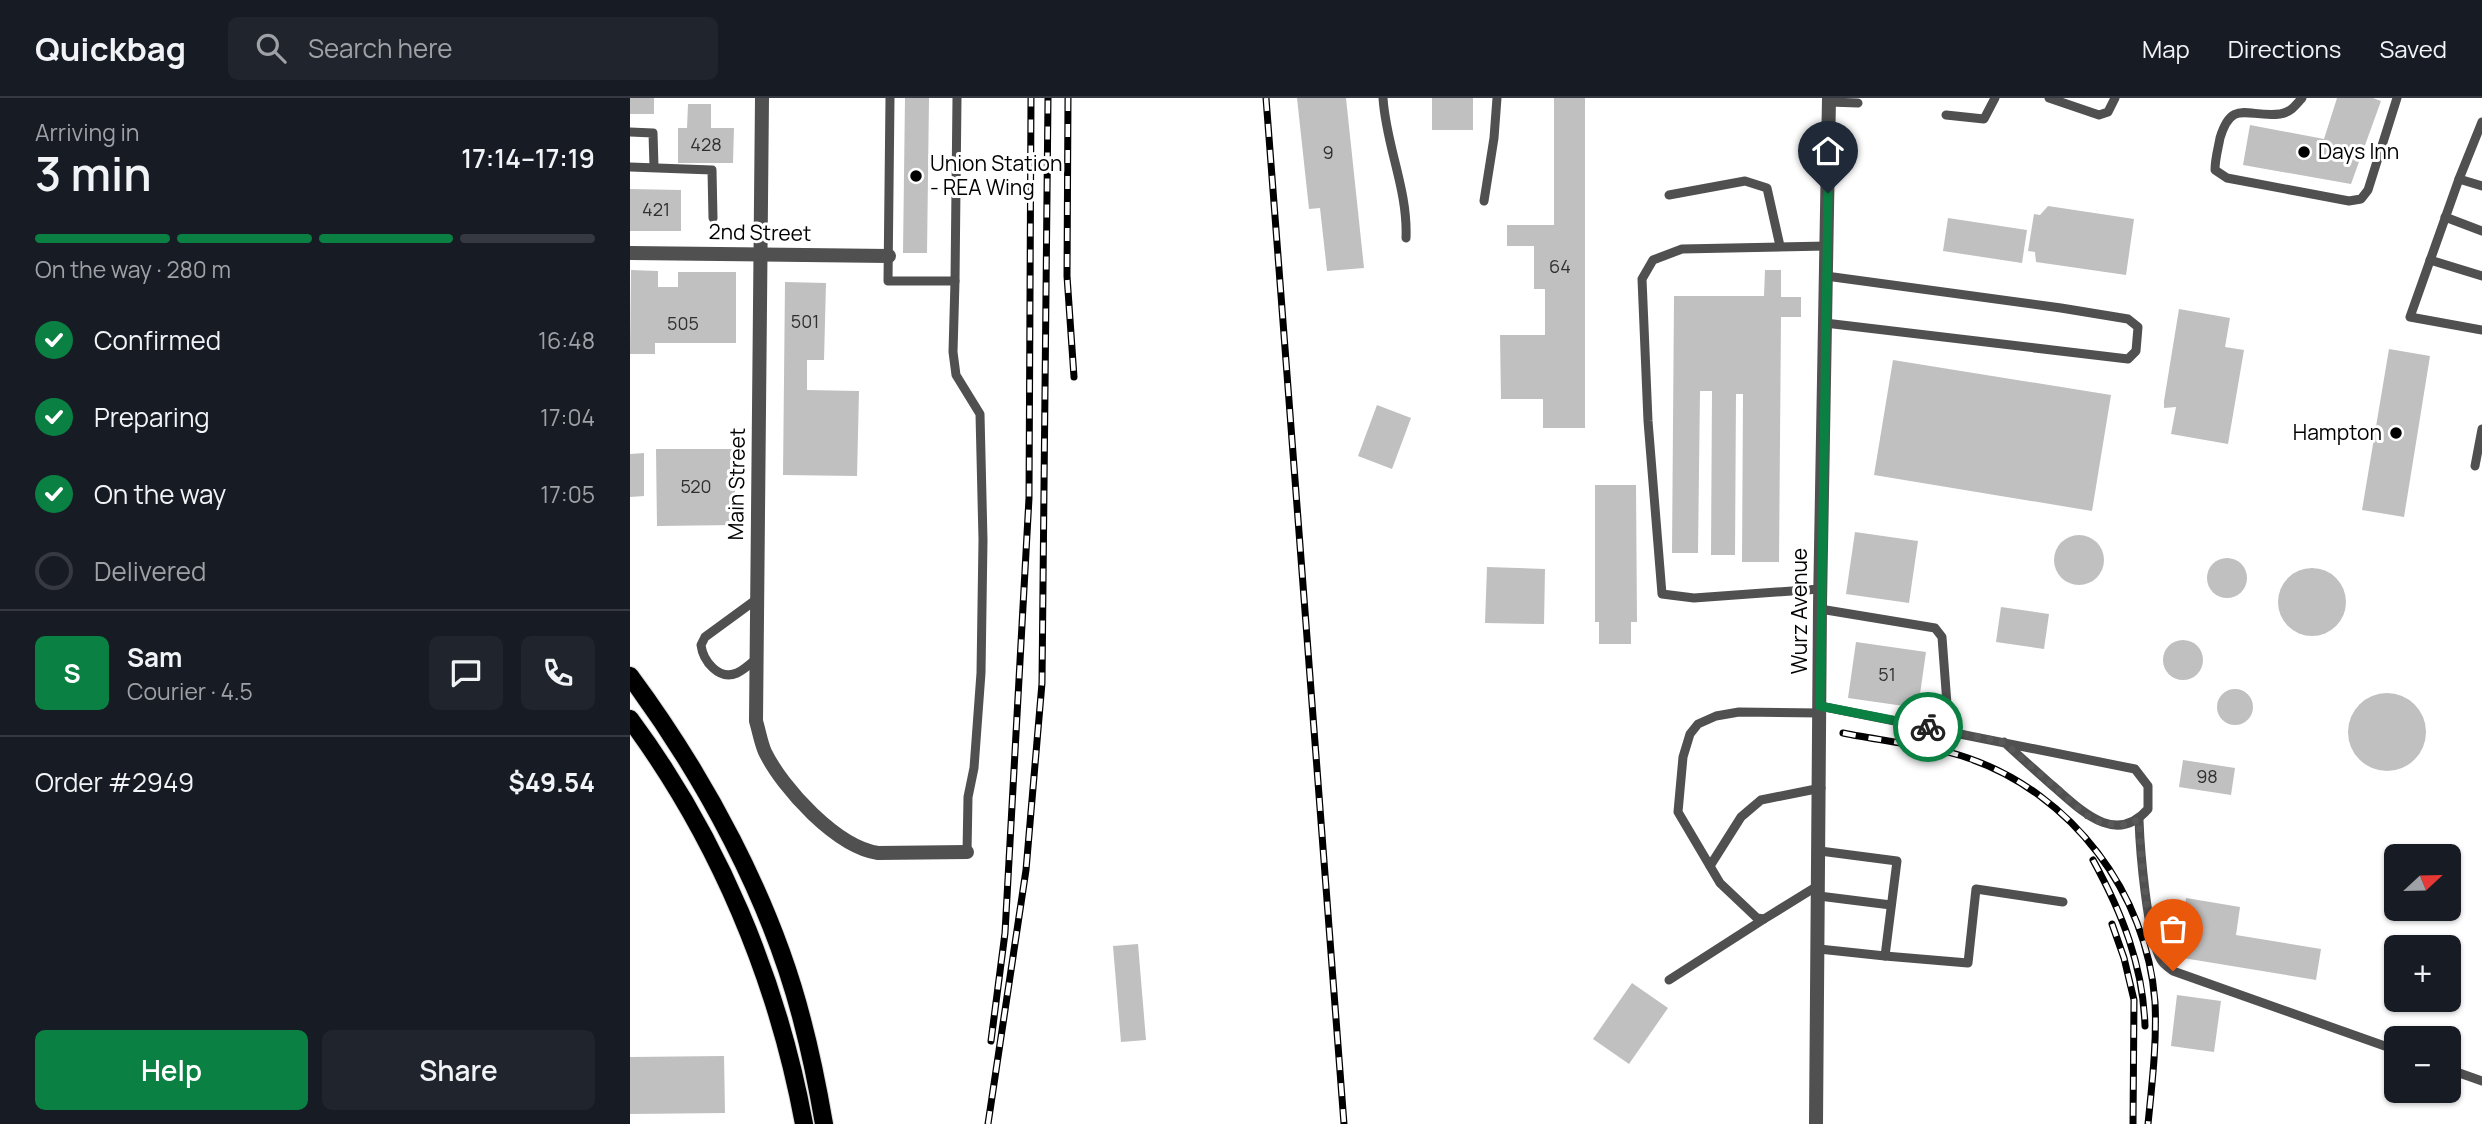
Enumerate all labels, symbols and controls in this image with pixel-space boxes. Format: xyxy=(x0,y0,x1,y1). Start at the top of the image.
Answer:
search box xyxy=(228,17,718,80)
text: Quickbag xyxy=(35,26,186,71)
icon: search xyxy=(252,29,290,67)
text: Search here xyxy=(308,30,453,66)
text: Map xyxy=(2142,32,2190,65)
text: Directions xyxy=(2228,32,2341,65)
text: Saved xyxy=(2379,32,2447,65)
text: Arriving in xyxy=(35,116,140,148)
pin xyxy=(1798,121,1858,193)
house number: 428 xyxy=(690,132,722,156)
icon: home xyxy=(1809,132,1847,170)
place label: Days Inn xyxy=(2318,137,2399,165)
text: 17:14–17:19 xyxy=(461,140,595,176)
house number: 9 xyxy=(1322,140,1334,164)
text: 3 min xyxy=(35,142,152,205)
marker: Days Inn xyxy=(2296,144,2312,160)
place label: Union Station - REA Wing xyxy=(930,149,1062,201)
marker: Union Station - REA Wing xyxy=(908,168,924,184)
house number: 421 xyxy=(642,197,670,221)
street label: 2nd Street xyxy=(708,217,812,247)
text: On the way · 280 m xyxy=(35,253,231,285)
house number: 64 xyxy=(1549,254,1571,278)
house number: 501 xyxy=(791,309,819,333)
house number: 505 xyxy=(667,311,699,335)
icon: check xyxy=(35,321,73,359)
text: Confirmed xyxy=(94,322,221,358)
text: 16:48 xyxy=(538,324,595,356)
icon: check xyxy=(35,398,73,436)
text: Preparing xyxy=(94,399,210,435)
text: 17:04 xyxy=(540,401,595,433)
place label: Hampton xyxy=(2293,418,2382,446)
marker: Hampton xyxy=(2388,425,2404,441)
street label: Main Street xyxy=(721,427,751,541)
house number: 520 xyxy=(680,474,712,498)
icon: check xyxy=(35,475,73,513)
text: On the way xyxy=(94,476,226,512)
text: 17:05 xyxy=(540,478,595,510)
street label: Wurz Avenue xyxy=(1785,548,1813,674)
text: Delivered xyxy=(94,553,206,589)
button: chat xyxy=(429,636,503,710)
button: phone xyxy=(521,636,595,710)
text: Sam xyxy=(127,639,182,675)
text: S xyxy=(63,655,81,691)
house number: 51 xyxy=(1878,662,1896,686)
text: Courier · 4.5 xyxy=(127,675,253,707)
courier xyxy=(1893,692,1963,762)
icon: bike xyxy=(1909,708,1947,746)
text: Order #2949 xyxy=(35,764,194,800)
text: $49.54 xyxy=(509,764,595,800)
house number: 98 xyxy=(2196,764,2218,788)
north arrow xyxy=(2384,844,2460,920)
map controls xyxy=(2384,844,2461,1103)
pin xyxy=(2143,899,2203,971)
icon: bag xyxy=(2154,910,2192,948)
button: + xyxy=(2384,935,2461,1012)
button: − xyxy=(2384,1026,2461,1103)
button: Help xyxy=(35,1030,308,1110)
button: Share xyxy=(322,1030,595,1110)

